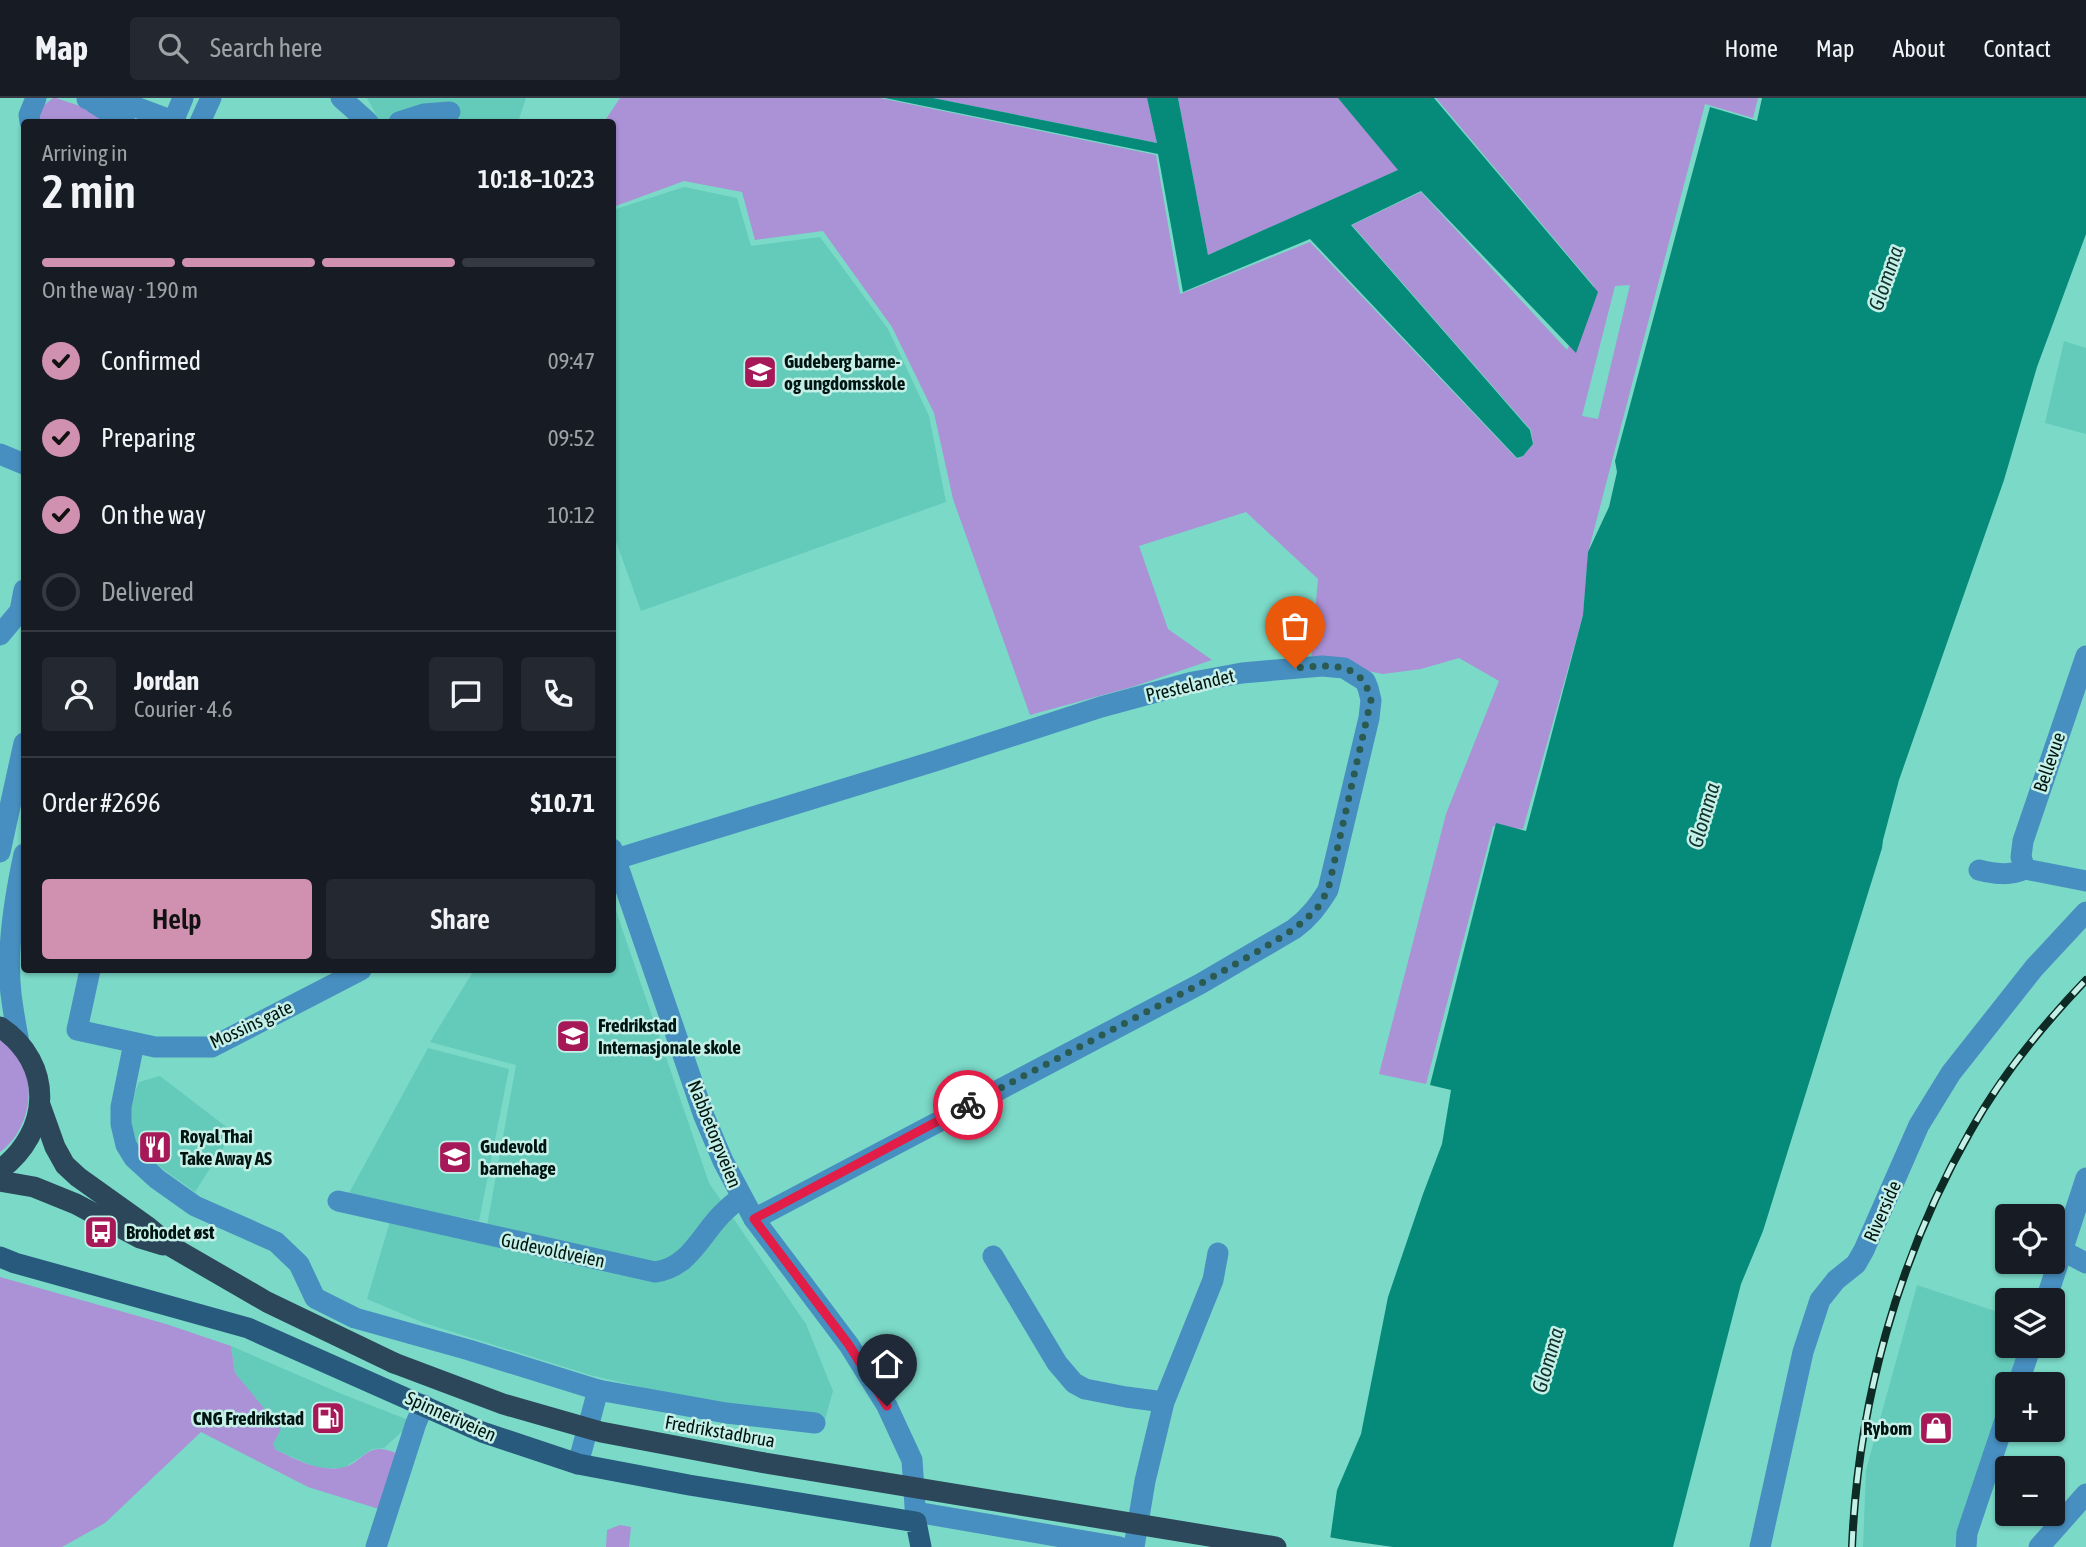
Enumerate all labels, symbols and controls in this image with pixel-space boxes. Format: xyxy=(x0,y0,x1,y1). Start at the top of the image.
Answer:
search box xyxy=(130,17,620,80)
text: Map xyxy=(35,29,88,67)
icon: search xyxy=(154,29,192,67)
text: Search here xyxy=(210,33,322,63)
text: Home xyxy=(1724,35,1778,62)
text: Map xyxy=(1816,35,1854,62)
text: About xyxy=(1892,35,1945,62)
text: Contact xyxy=(1983,35,2051,62)
text: Arriving in xyxy=(42,140,128,166)
text: 10:18–10:23 xyxy=(478,164,595,194)
text: 2 min xyxy=(42,165,136,218)
water label: Glomma xyxy=(1863,243,1907,313)
text: On the way · 190 m xyxy=(42,277,198,303)
icon: check xyxy=(42,342,80,380)
text: Confirmed xyxy=(101,346,201,376)
text: 09:47 xyxy=(548,348,595,374)
place label: Gudeberg barne- og ungdomsskole xyxy=(784,350,906,394)
school or university icon: Gudeberg barne- og ungdomsskole xyxy=(741,353,779,391)
icon: check xyxy=(42,419,80,457)
text: Preparing xyxy=(101,423,195,453)
text: 09:52 xyxy=(548,425,595,451)
icon: check xyxy=(42,496,80,534)
text: On the way xyxy=(101,500,206,530)
text: 10:12 xyxy=(547,502,595,528)
text: Delivered xyxy=(101,577,194,607)
pin xyxy=(1265,596,1325,668)
icon: bag xyxy=(1276,607,1314,645)
button: person xyxy=(42,657,116,731)
button: chat xyxy=(429,657,503,731)
button: phone xyxy=(521,657,595,731)
street label: Prestelandet xyxy=(1144,664,1236,706)
text: Jordan xyxy=(134,666,199,696)
text: Courier · 4.6 xyxy=(134,696,233,722)
street label: Bellevue xyxy=(2029,729,2069,795)
water label: Glomma xyxy=(1682,780,1724,850)
text: Order #2696 xyxy=(42,788,161,818)
text: $10.71 xyxy=(531,788,595,818)
button: Help xyxy=(42,879,312,959)
button: Share xyxy=(326,879,595,959)
street label: Mossins gate xyxy=(206,995,296,1053)
place label: Fredrikstad Internasjonale skole xyxy=(598,1014,741,1058)
school or university icon: Fredrikstad Internasjonale skole xyxy=(554,1017,592,1055)
courier xyxy=(933,1070,1003,1140)
street label: Nabbetorpveien xyxy=(683,1077,747,1191)
icon: bike xyxy=(949,1086,987,1124)
place label: Royal Thai Take Away AS xyxy=(180,1125,272,1169)
restaurant icon: Royal Thai Take Away AS xyxy=(136,1128,174,1166)
place label: Gudevold barnehage xyxy=(480,1135,556,1179)
school or university icon: Gudevold barnehage xyxy=(436,1138,474,1176)
street label: Riverside xyxy=(1859,1177,1905,1245)
map controls xyxy=(1995,1204,2065,1526)
button: locate xyxy=(1995,1204,2065,1274)
bus stop icon: Brohodet øst xyxy=(82,1213,120,1251)
place label: Brohodet øst xyxy=(126,1221,215,1243)
street label: Gudevoldveien xyxy=(499,1228,607,1272)
button: layers xyxy=(1995,1288,2065,1358)
water label: Glomma xyxy=(1526,1325,1568,1395)
pin xyxy=(857,1334,917,1406)
icon: home xyxy=(868,1345,906,1383)
button: + xyxy=(1995,1372,2065,1442)
street label: Spinneriveien xyxy=(402,1386,500,1446)
fuel station icon: CNG Fredrikstad xyxy=(309,1399,347,1437)
place label: CNG Fredrikstad xyxy=(193,1407,304,1429)
shop icon: Rybom xyxy=(1917,1409,1955,1447)
street label: Fredrikstadbrua xyxy=(663,1410,777,1452)
place label: Rybom xyxy=(1863,1417,1912,1439)
button: − xyxy=(1995,1456,2065,1526)

